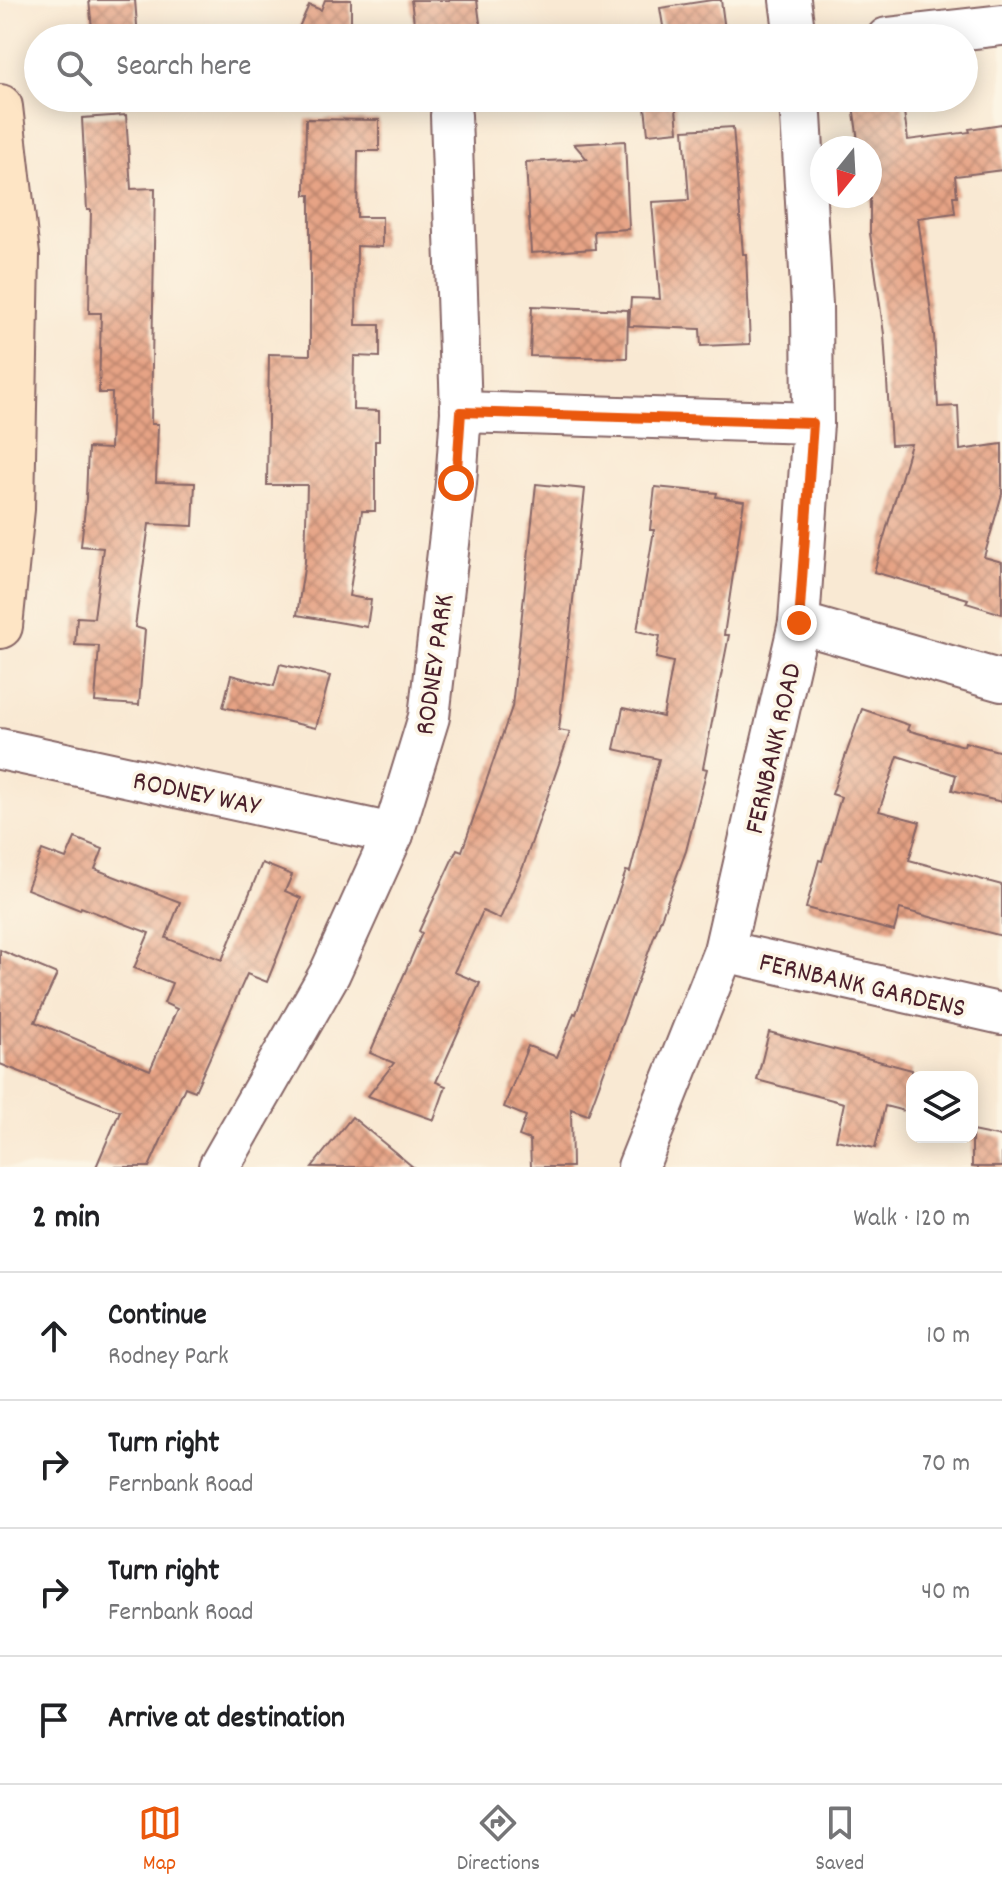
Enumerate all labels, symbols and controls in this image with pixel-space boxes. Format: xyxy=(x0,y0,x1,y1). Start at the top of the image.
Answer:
search box xyxy=(24,24,978,112)
icon: search xyxy=(52,46,96,90)
text: Search here xyxy=(116,47,252,90)
north arrow xyxy=(810,136,882,208)
route start xyxy=(438,465,474,501)
street label: RODNEY PARK xyxy=(407,592,467,738)
route end xyxy=(781,605,817,641)
street label: FERNBANK ROAD xyxy=(737,660,815,838)
street label: RODNEY WAY xyxy=(129,763,264,829)
street label: FERNBANK GARDENS xyxy=(755,945,969,1031)
map controls xyxy=(906,1071,978,1143)
button: layers xyxy=(906,1071,978,1143)
text: 2 min xyxy=(32,1195,100,1244)
text: Walk · 120 m xyxy=(853,1201,970,1238)
text: Continue xyxy=(108,1296,207,1339)
icon: ahead xyxy=(32,1314,76,1358)
text: 10 m xyxy=(926,1318,970,1355)
text: Rodney Park xyxy=(108,1339,229,1376)
text: Turn right xyxy=(108,1424,219,1467)
icon: right xyxy=(32,1442,76,1486)
text: 70 m xyxy=(922,1446,970,1483)
text: Fernbank Road xyxy=(108,1467,253,1504)
text: Turn right xyxy=(108,1552,219,1595)
icon: right xyxy=(32,1570,76,1614)
text: 40 m xyxy=(921,1574,970,1611)
text: Fernbank Road xyxy=(108,1595,253,1632)
icon: arrive xyxy=(32,1698,76,1742)
text: Arrive at destination xyxy=(108,1699,345,1742)
tab: Map xyxy=(138,1801,182,1880)
tab: Directions xyxy=(457,1801,540,1880)
tab: Saved xyxy=(815,1801,864,1880)

